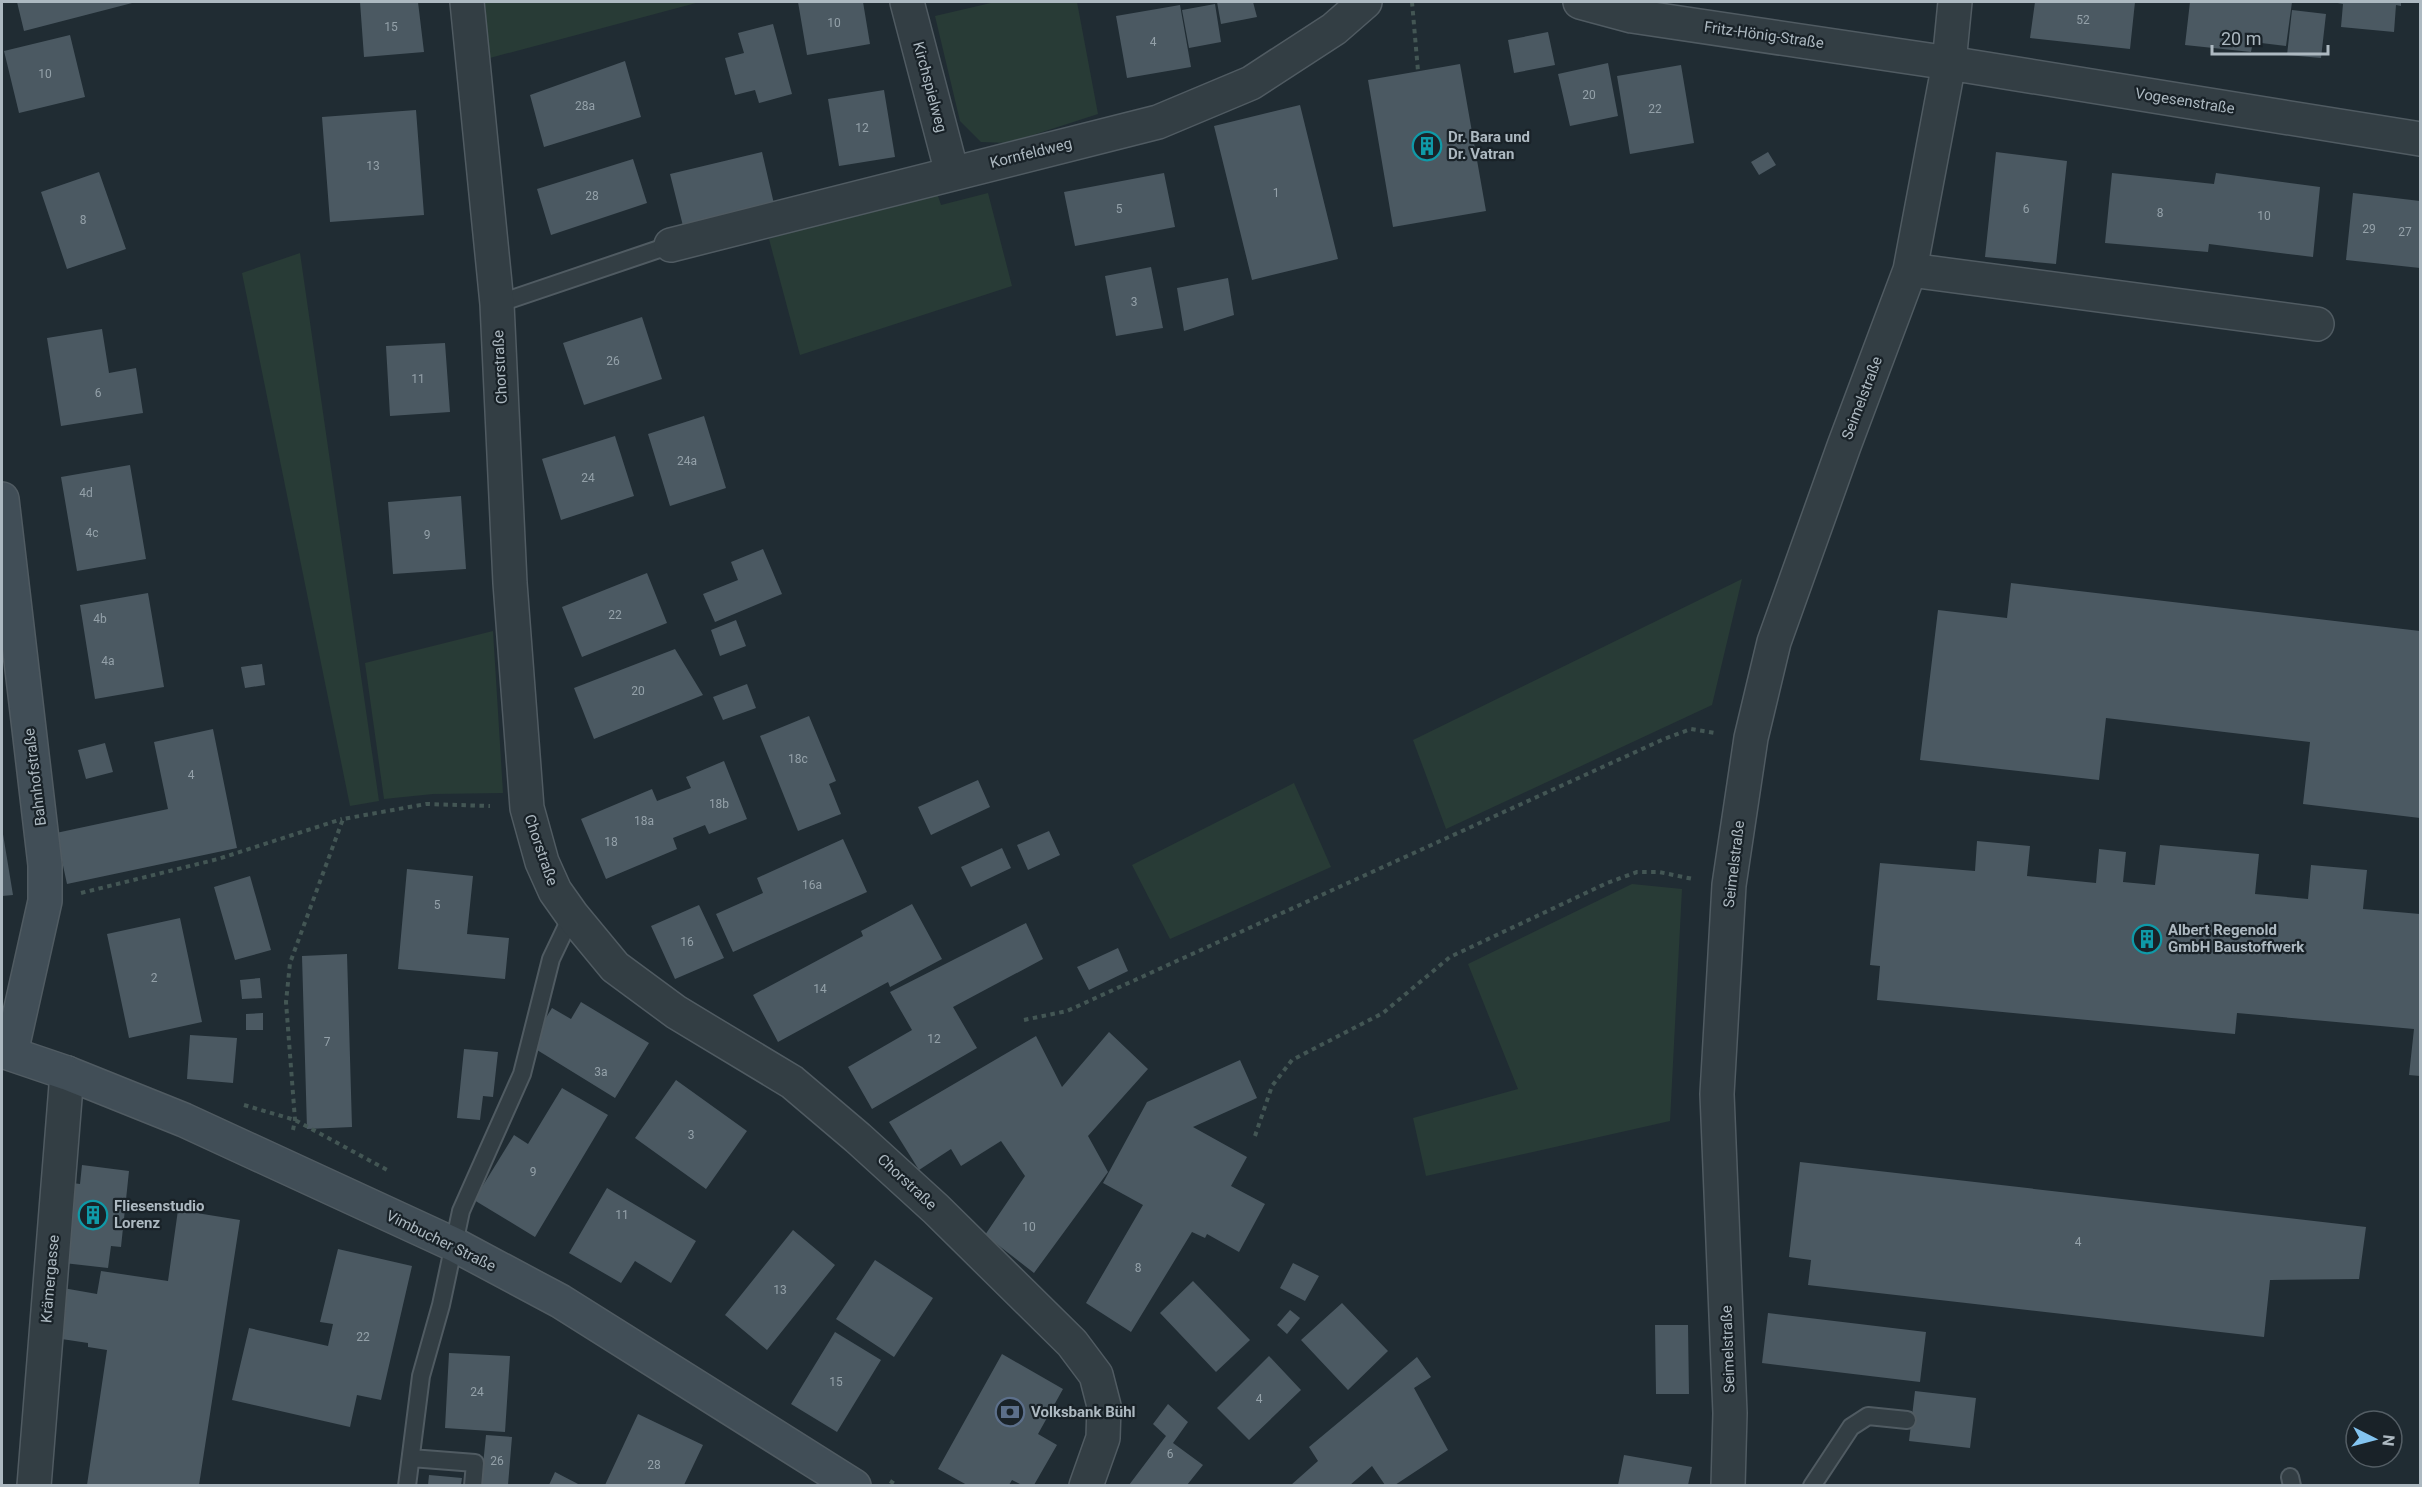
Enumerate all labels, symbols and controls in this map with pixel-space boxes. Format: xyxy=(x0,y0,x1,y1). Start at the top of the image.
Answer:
house number: 52 xyxy=(2076,13,2090,27)
house number: 10 xyxy=(827,16,841,30)
street label: Fritz-Hönig-Straße xyxy=(1703,18,1825,52)
scale bar xyxy=(2212,18,2328,56)
house number: 15 xyxy=(384,20,398,34)
text: 20 m xyxy=(2221,28,2261,49)
house number: 4 xyxy=(1150,35,1157,49)
street label: Kirchspielweg xyxy=(909,40,951,134)
house number: 10 xyxy=(38,67,52,81)
street label: Vogesenstraße xyxy=(2134,84,2236,118)
house number: 20 xyxy=(1582,88,1596,102)
house number: 28a xyxy=(575,99,595,113)
house number: 22 xyxy=(1648,102,1662,116)
house number: 12 xyxy=(855,121,869,135)
place label: Dr. Bara und Dr. Vatran xyxy=(1448,128,1530,163)
building icon: Dr. Bara und Dr. Vatran xyxy=(1411,130,1443,162)
street label: Kornfeldweg xyxy=(988,134,1074,172)
house number: 13 xyxy=(366,159,380,173)
house number: 1 xyxy=(1273,186,1279,200)
house number: 28 xyxy=(585,189,599,203)
house number: 5 xyxy=(1116,202,1123,216)
house number: 6 xyxy=(2023,202,2030,216)
house number: 8 xyxy=(2157,206,2164,220)
house number: 10 xyxy=(2257,209,2271,223)
house number: 8 xyxy=(80,213,87,227)
house number: 29 xyxy=(2362,222,2376,236)
house number: 27 xyxy=(2398,225,2412,239)
house number: 3 xyxy=(1131,295,1137,309)
street label: Chorstraße xyxy=(489,329,511,404)
house number: 26 xyxy=(606,354,620,368)
street label: Seimelstraße xyxy=(1838,354,1886,442)
house number: 11 xyxy=(411,372,425,386)
house number: 6 xyxy=(95,386,102,400)
house number: 24a xyxy=(677,454,697,468)
house number: 24 xyxy=(581,471,595,485)
house number: 4d xyxy=(79,486,93,500)
house number: 4c xyxy=(85,526,99,540)
house number: 9 xyxy=(424,528,430,542)
house number: 22 xyxy=(608,608,622,622)
house number: 4b xyxy=(93,612,107,626)
house number: 4a xyxy=(101,654,115,668)
house number: 20 xyxy=(631,684,645,698)
street label: Bahnhofstraße xyxy=(20,727,50,827)
house number: 18c xyxy=(788,752,808,766)
house number: 4 xyxy=(188,768,195,782)
house number: 18b xyxy=(709,797,729,811)
street label: Chorstraße xyxy=(520,812,562,888)
house number: 18a xyxy=(634,814,654,828)
street label: Seimelstraße xyxy=(1720,819,1748,909)
house number: 18 xyxy=(604,835,618,849)
house number: 16a xyxy=(802,878,822,892)
house number: 5 xyxy=(434,898,441,912)
place label: Albert Regenold GmbH Baustoffwerk xyxy=(2168,921,2305,956)
building icon: Albert Regenold GmbH Baustoffwerk xyxy=(2131,923,2163,955)
house number: 16 xyxy=(680,935,694,949)
house number: 2 xyxy=(151,971,158,985)
house number: 14 xyxy=(813,982,827,996)
house number: 12 xyxy=(927,1032,941,1046)
house number: 7 xyxy=(324,1035,331,1049)
house number: 3a xyxy=(594,1065,608,1079)
house number: 3 xyxy=(688,1128,694,1142)
street label: Chorstraße xyxy=(874,1150,940,1214)
house number: 9 xyxy=(530,1165,536,1179)
place label: Fliesenstudio Lorenz xyxy=(114,1197,205,1232)
building icon: Fliesenstudio Lorenz xyxy=(77,1199,109,1231)
street label: Vimbucher Straße xyxy=(383,1207,499,1275)
house number: 11 xyxy=(615,1208,629,1222)
house number: 10 xyxy=(1022,1220,1036,1234)
street label: Krämergasse xyxy=(37,1234,63,1324)
house number: 4 xyxy=(2075,1235,2082,1249)
house number: 8 xyxy=(1135,1261,1142,1275)
house number: 13 xyxy=(773,1283,787,1297)
street label: Seimelstraße xyxy=(1717,1305,1739,1393)
house number: 22 xyxy=(356,1330,370,1344)
house number: 15 xyxy=(829,1375,843,1389)
house number: 24 xyxy=(470,1385,484,1399)
house number: 4 xyxy=(1256,1392,1263,1406)
bank icon: Volksbank Bühl xyxy=(994,1396,1026,1428)
place label: Volksbank Bühl xyxy=(1031,1403,1136,1421)
north arrow xyxy=(2344,1409,2404,1469)
text: N xyxy=(2378,1434,2398,1447)
house number: 6 xyxy=(1167,1447,1174,1461)
house number: 26 xyxy=(490,1454,504,1468)
house number: 28 xyxy=(647,1458,661,1472)

